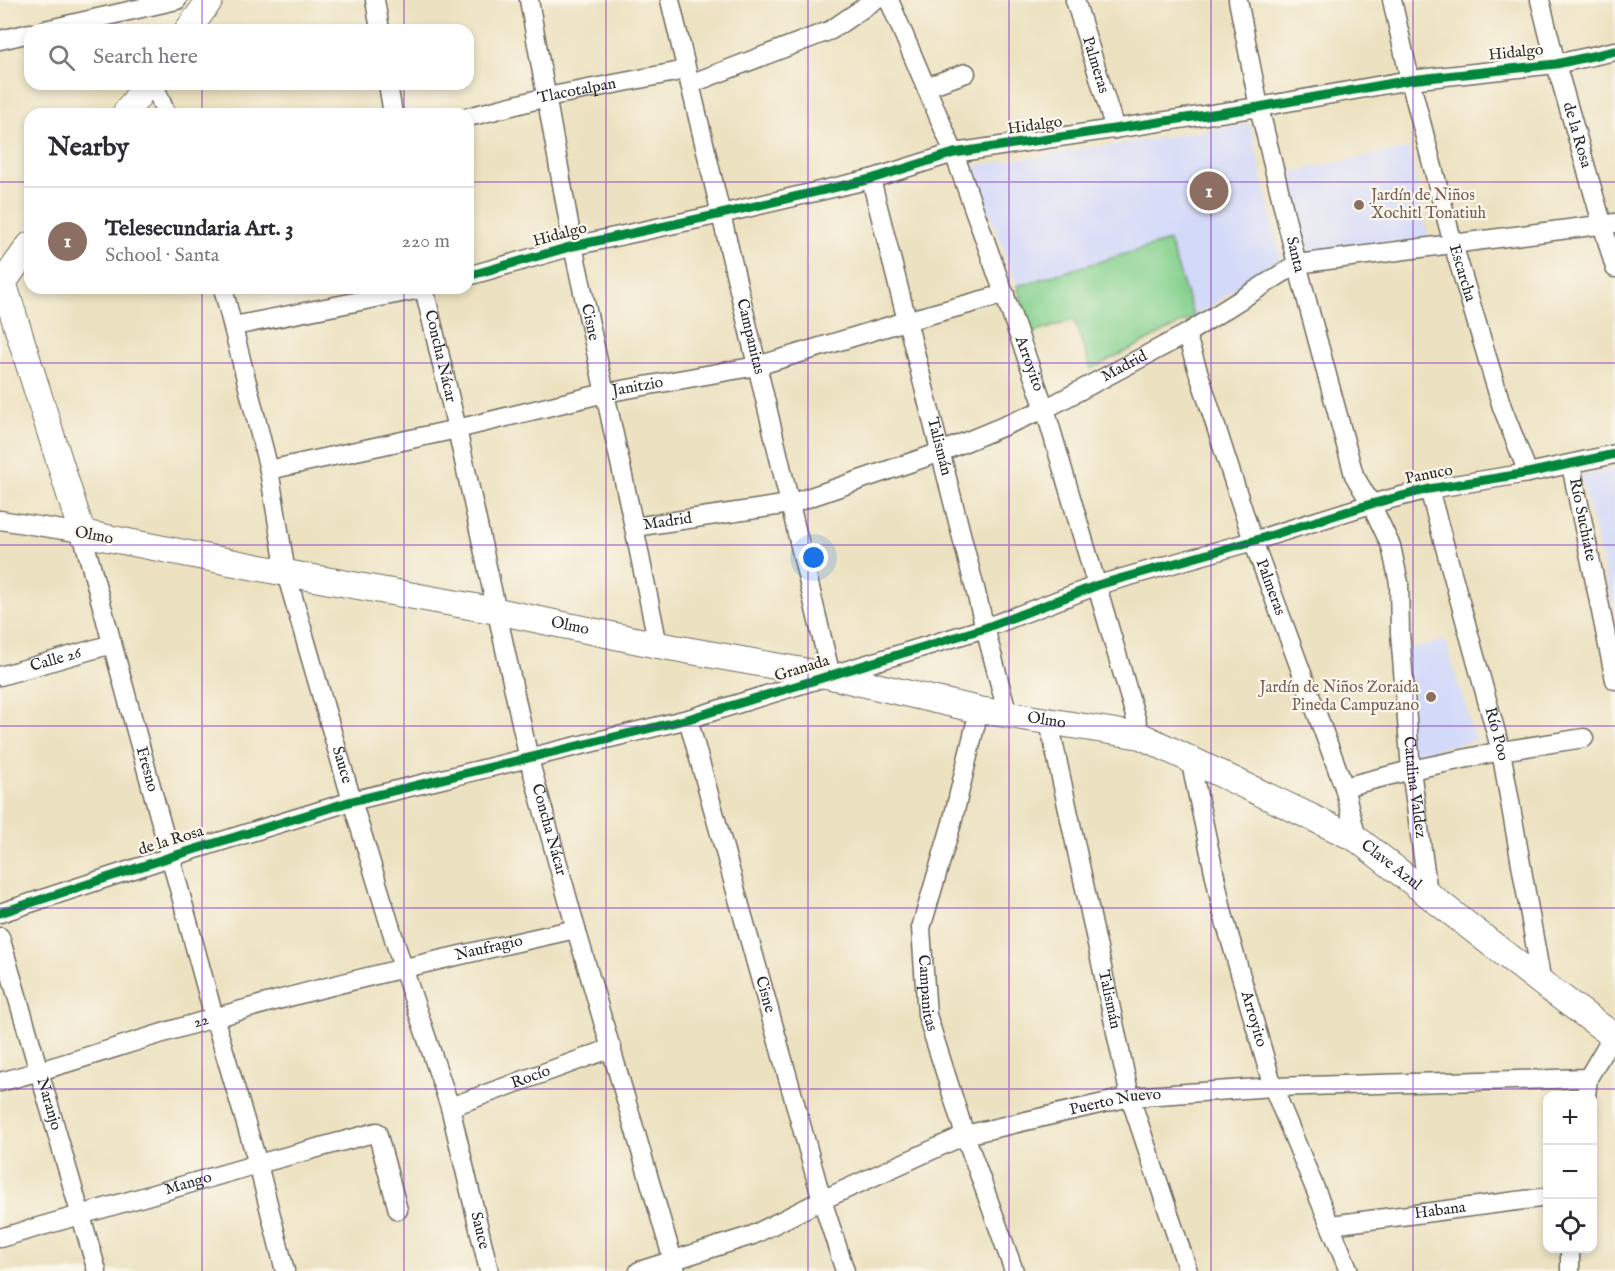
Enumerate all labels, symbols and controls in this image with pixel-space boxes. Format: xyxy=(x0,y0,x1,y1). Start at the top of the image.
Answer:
search box xyxy=(24,24,474,90)
street label: Palmeras xyxy=(1077,34,1113,96)
street label: Hidalgo xyxy=(1488,40,1545,66)
icon: search xyxy=(45,41,78,74)
text: Search here xyxy=(93,43,198,71)
street label: Tlacotalpan xyxy=(536,74,618,109)
street label: de la Rosa xyxy=(1558,100,1596,170)
street label: Hidalgo xyxy=(1006,112,1064,140)
text: Nearby xyxy=(48,131,129,164)
pin: 1 xyxy=(1190,168,1228,213)
place label: Jardín de Niños Xochitl Tonatiuh xyxy=(1369,186,1487,224)
marker: Jardín de Niños Xochitl Tonatiuh xyxy=(1352,198,1366,212)
text: Telesecundaria Art. 3 xyxy=(105,215,293,243)
street label: Hidalgo xyxy=(531,218,590,252)
text: 1 xyxy=(64,229,71,254)
text: 220 m xyxy=(402,229,450,254)
street label: Santa xyxy=(1281,235,1309,275)
street label: Escarcha xyxy=(1444,242,1480,304)
text: School · Santa xyxy=(105,243,220,268)
street label: Campanitas xyxy=(732,297,769,377)
street label: Cisne xyxy=(576,302,603,343)
street label: Concha Nácar xyxy=(419,308,460,404)
street label: Arroyito xyxy=(1010,333,1048,395)
street label: Madrid xyxy=(1098,346,1151,387)
street label: Janitzio xyxy=(609,373,665,402)
street label: Talismán xyxy=(922,415,956,478)
street label: Panuco xyxy=(1403,461,1455,489)
street label: Río Suchiate xyxy=(1564,477,1600,563)
street label: Madrid xyxy=(642,508,694,536)
street label: Olmo xyxy=(73,523,115,550)
your location xyxy=(799,543,828,572)
street label: Palmeras xyxy=(1251,556,1290,619)
street label: Olmo xyxy=(549,613,591,640)
street label: Calle 26 xyxy=(28,643,84,677)
street label: Granada xyxy=(772,651,832,687)
place label: Jardín de Niños Zoraida Pineda Campuzano xyxy=(1257,678,1419,716)
marker: Jardín de Niños Zoraida Pineda Campuzano xyxy=(1424,690,1438,704)
street label: Río Poo xyxy=(1479,705,1513,763)
street label: Olmo xyxy=(1026,708,1068,734)
street label: Catalina Valdez xyxy=(1398,736,1430,839)
street label: Sauce xyxy=(327,744,356,786)
street label: Fresno xyxy=(131,745,162,795)
street label: Concha Nácar xyxy=(526,782,571,878)
street label: de la Rosa xyxy=(136,822,206,860)
street label: Clave Azul xyxy=(1357,836,1426,896)
street label: Naufragio xyxy=(453,931,525,966)
street label: Campanitas xyxy=(913,954,942,1034)
street label: Talismán xyxy=(1093,968,1125,1031)
street label: Cisne xyxy=(750,974,779,1015)
street label: Arroyito xyxy=(1236,988,1271,1050)
street label: 22 xyxy=(191,1010,211,1033)
street label: Rocío xyxy=(508,1061,554,1094)
street label: Naranjo xyxy=(31,1075,66,1133)
street label: Puerto Nuevo xyxy=(1068,1085,1162,1121)
map controls xyxy=(1543,1091,1597,1253)
button: + xyxy=(1543,1091,1597,1145)
button: − xyxy=(1543,1145,1597,1199)
street label: Mango xyxy=(163,1168,214,1200)
street label: Habana xyxy=(1413,1198,1467,1224)
button: locate xyxy=(1543,1199,1597,1253)
street label: Sauce xyxy=(465,1210,494,1251)

